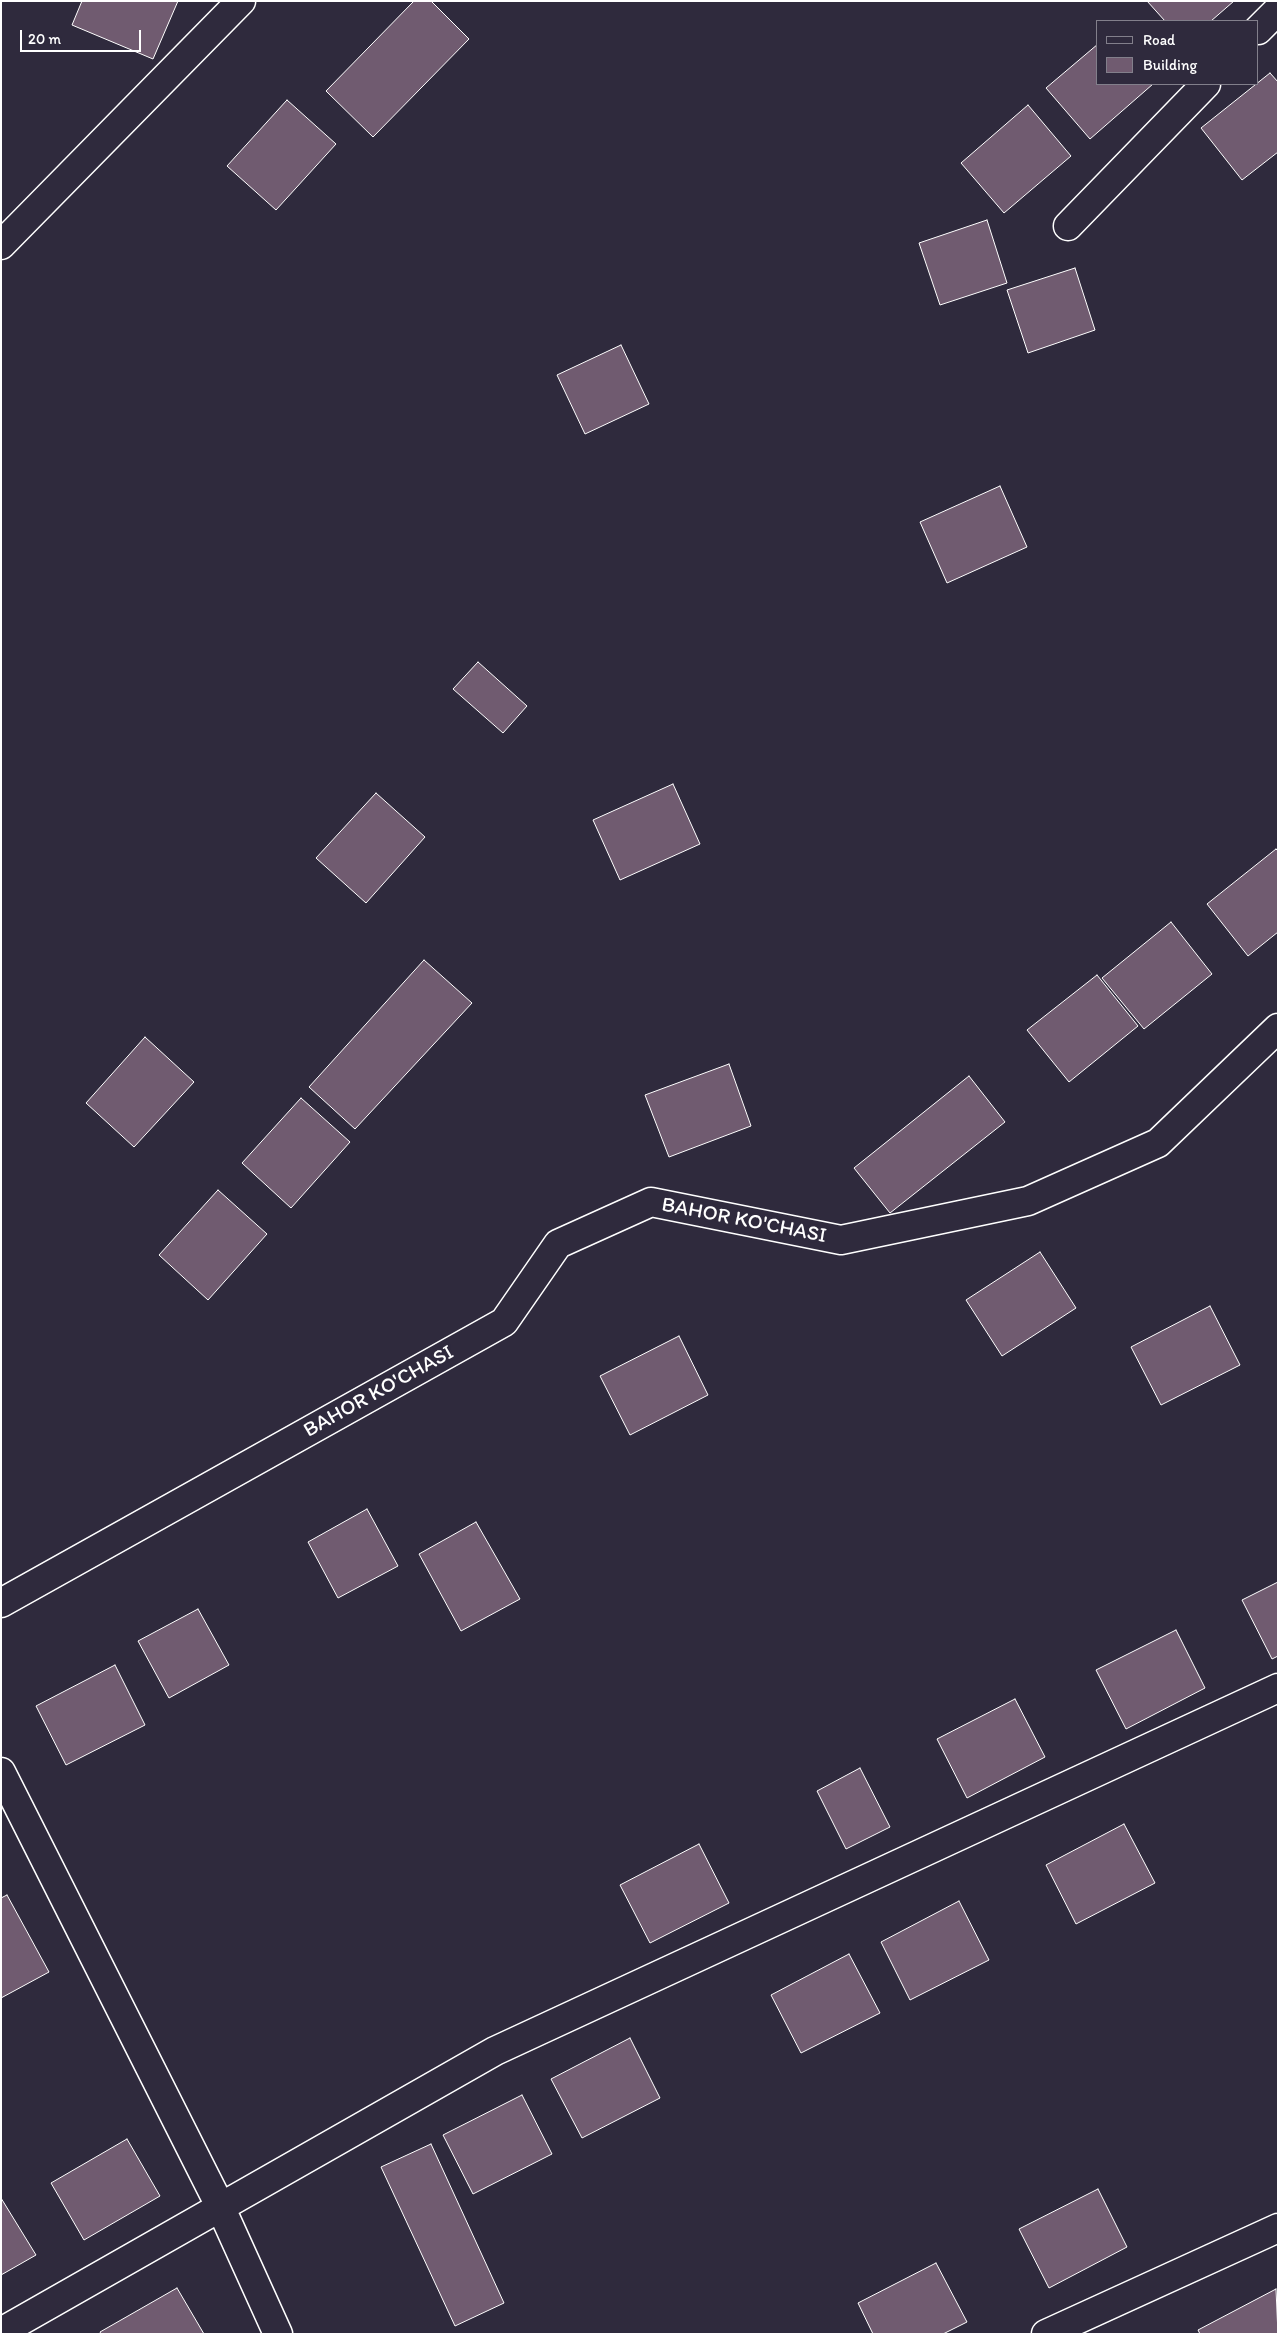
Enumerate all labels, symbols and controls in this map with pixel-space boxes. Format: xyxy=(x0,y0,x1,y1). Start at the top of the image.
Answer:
scale bar xyxy=(22,20,144,52)
legend xyxy=(1096,20,1259,85)
text: 20 m xyxy=(28,30,61,48)
text: Road xyxy=(1143,31,1175,49)
text: Building xyxy=(1143,56,1197,74)
street label: BAHOR KO'CHASI xyxy=(659,1193,829,1249)
street label: BAHOR KO'CHASI xyxy=(300,1340,458,1444)

